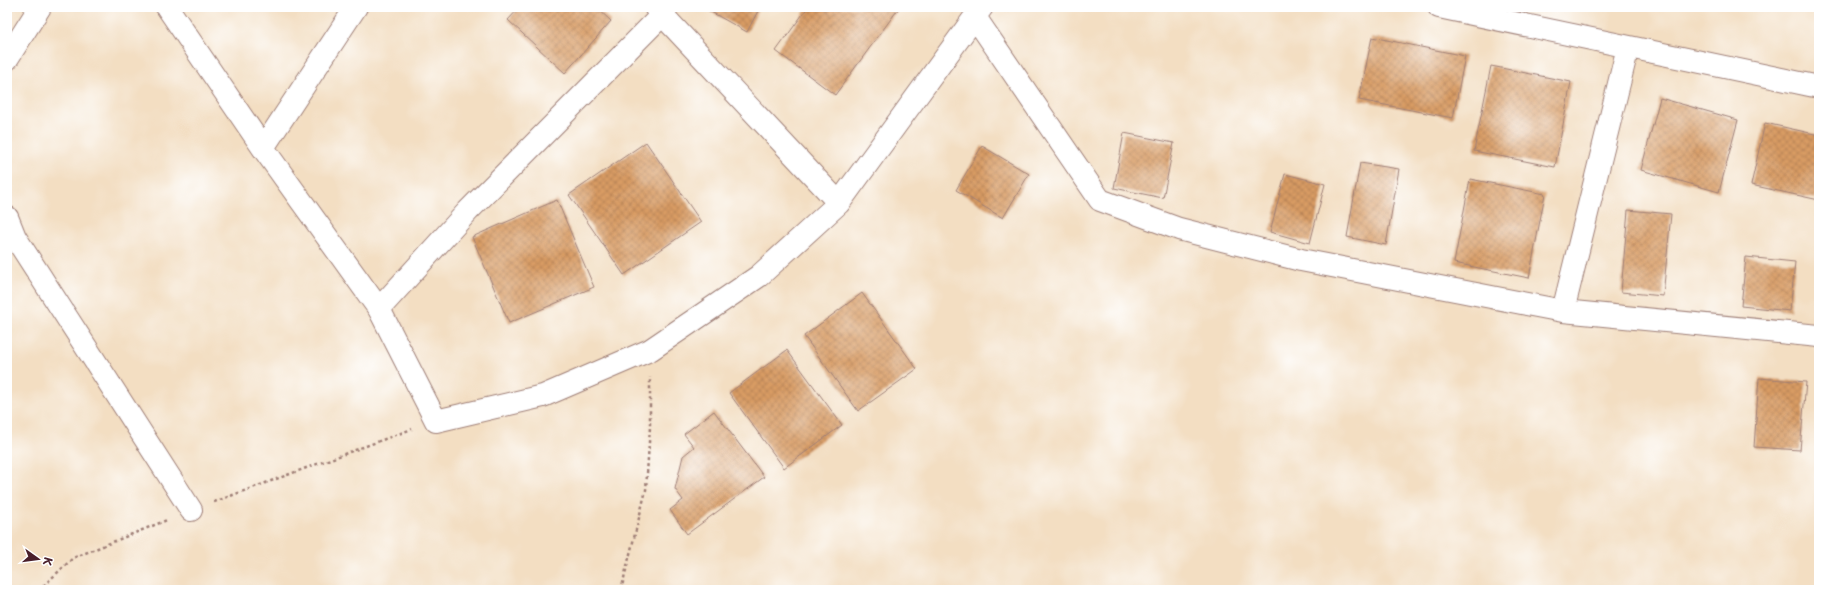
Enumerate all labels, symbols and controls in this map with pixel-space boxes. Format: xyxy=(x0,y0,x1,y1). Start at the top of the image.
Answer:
north arrow xyxy=(18,539,58,579)
text: K xyxy=(39,556,57,568)

